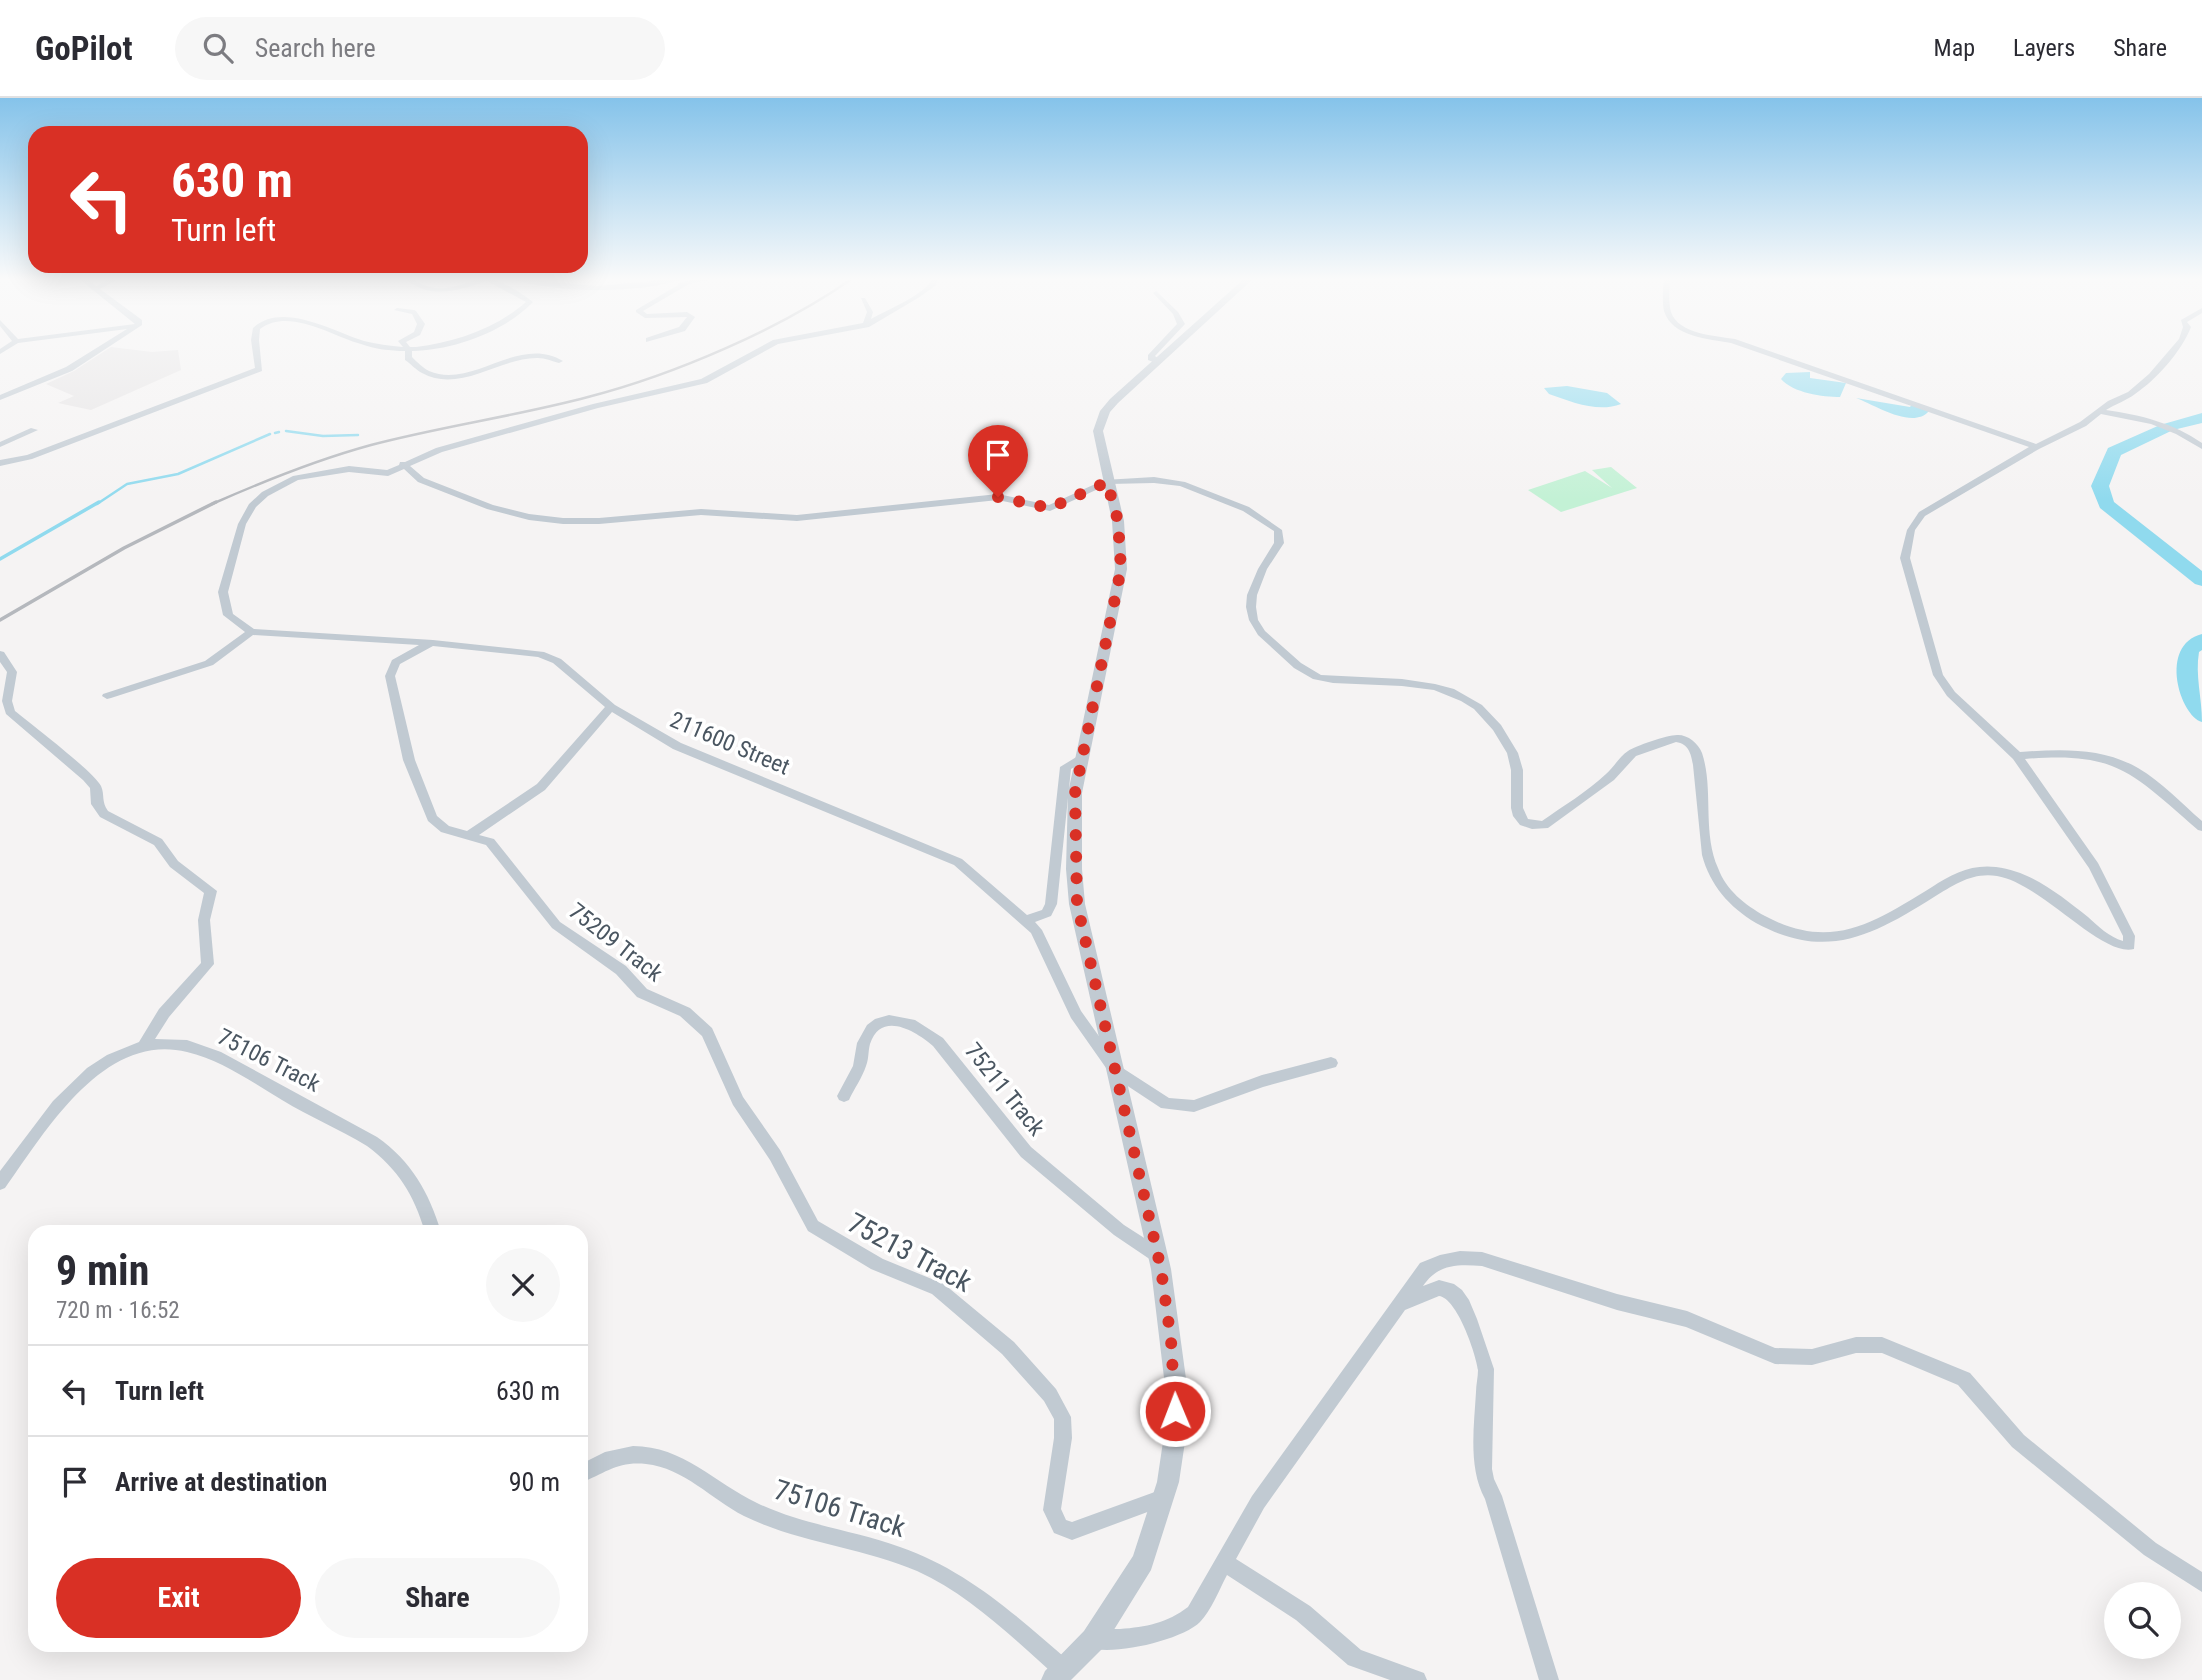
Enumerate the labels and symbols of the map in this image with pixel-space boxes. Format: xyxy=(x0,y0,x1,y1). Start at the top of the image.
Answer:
pin xyxy=(968,425,1028,497)
street label: 211600 Street xyxy=(666,706,794,781)
street label: 75209 Track xyxy=(564,897,668,988)
street label: 75106 Track xyxy=(213,1023,325,1098)
street label: 75211 Track xyxy=(959,1038,1051,1142)
street label: 75213 Track xyxy=(842,1206,978,1299)
position arrow xyxy=(1138,1374,1212,1448)
street label: 75106 Track xyxy=(770,1473,910,1544)

